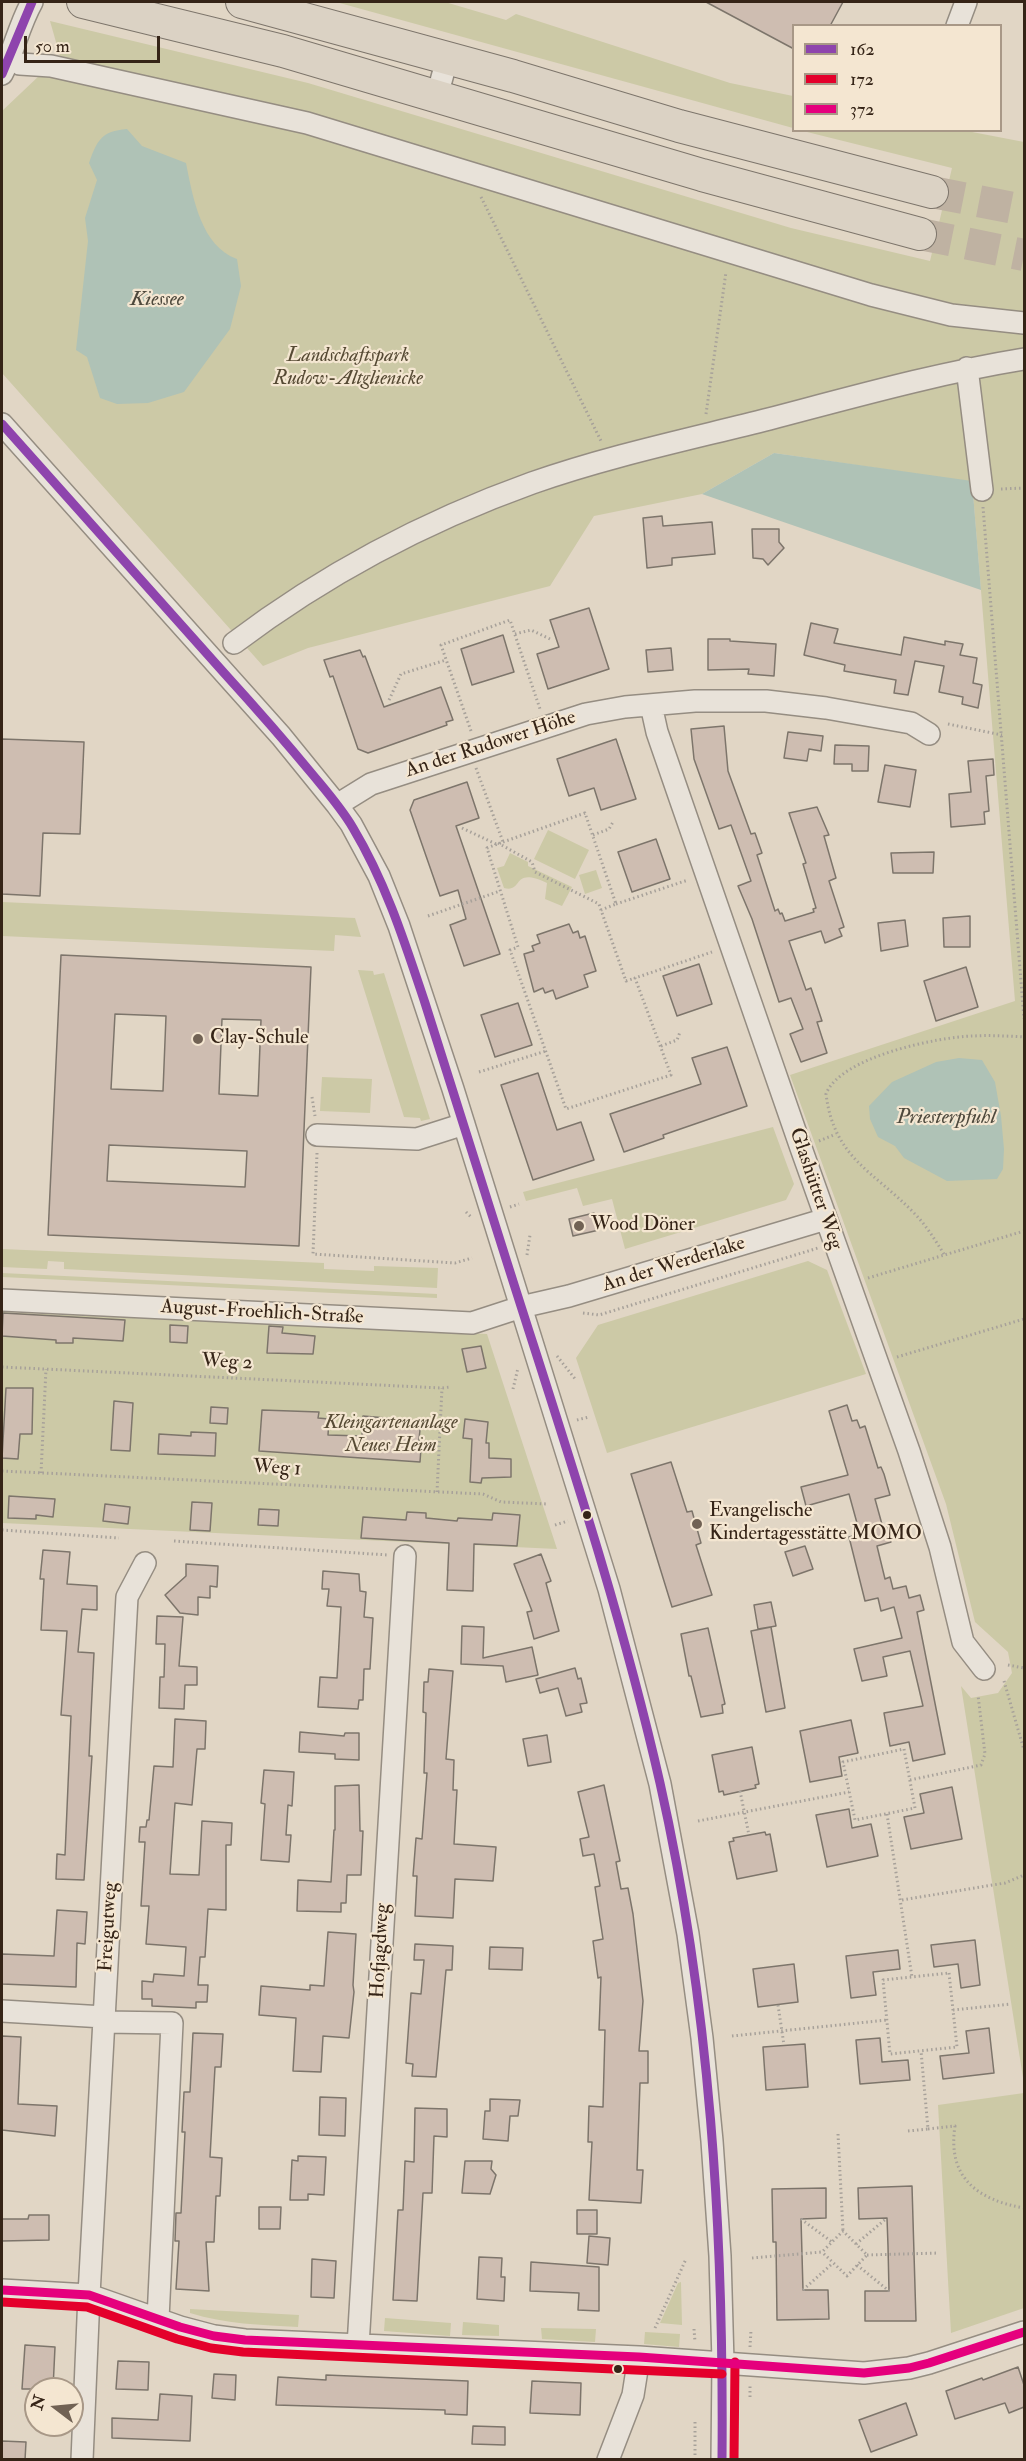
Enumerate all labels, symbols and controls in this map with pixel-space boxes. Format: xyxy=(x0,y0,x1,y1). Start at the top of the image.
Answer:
scale bar xyxy=(27,24,164,62)
legend xyxy=(792,24,1002,132)
text: 50 m xyxy=(35,35,70,58)
text: 162 xyxy=(850,38,875,61)
text: 172 xyxy=(850,68,874,91)
text: 372 xyxy=(850,98,874,121)
water label: Kiessee xyxy=(130,287,184,313)
park label: Landschaftspark Rudow-Altglienicke xyxy=(273,345,423,392)
street label: An der Rudower Höhe xyxy=(403,706,579,784)
place label: Clay-Schule xyxy=(210,1027,308,1051)
marker: Clay-Schule xyxy=(191,1032,205,1046)
water label: Priesterpfuhl xyxy=(896,1105,996,1131)
street label: Glashütter Weg xyxy=(783,1125,847,1253)
place label: Wood Döner xyxy=(591,1214,695,1238)
marker: Wood Döner xyxy=(572,1219,586,1233)
street label: An der Werderlake xyxy=(600,1232,748,1298)
street label: August-Froehlich-Straße xyxy=(160,1296,364,1330)
street label: Weg 2 xyxy=(201,1350,253,1376)
park label: Kleingartenanlage Neues Heim xyxy=(324,1412,458,1459)
street label: Weg 1 xyxy=(252,1456,302,1482)
place label: Evangelische Kindertagesstätte MOMO xyxy=(709,1500,922,1547)
unlabelled marker xyxy=(581,1509,593,1521)
marker: Evangelische Kindertagesstätte MOMO xyxy=(690,1517,704,1531)
street label: Freigutweg xyxy=(95,1881,123,1973)
street label: Hofjagdweg xyxy=(367,1903,395,1999)
unlabelled marker xyxy=(612,2363,624,2375)
north arrow xyxy=(24,2377,84,2437)
text: N xyxy=(27,2393,50,2412)

